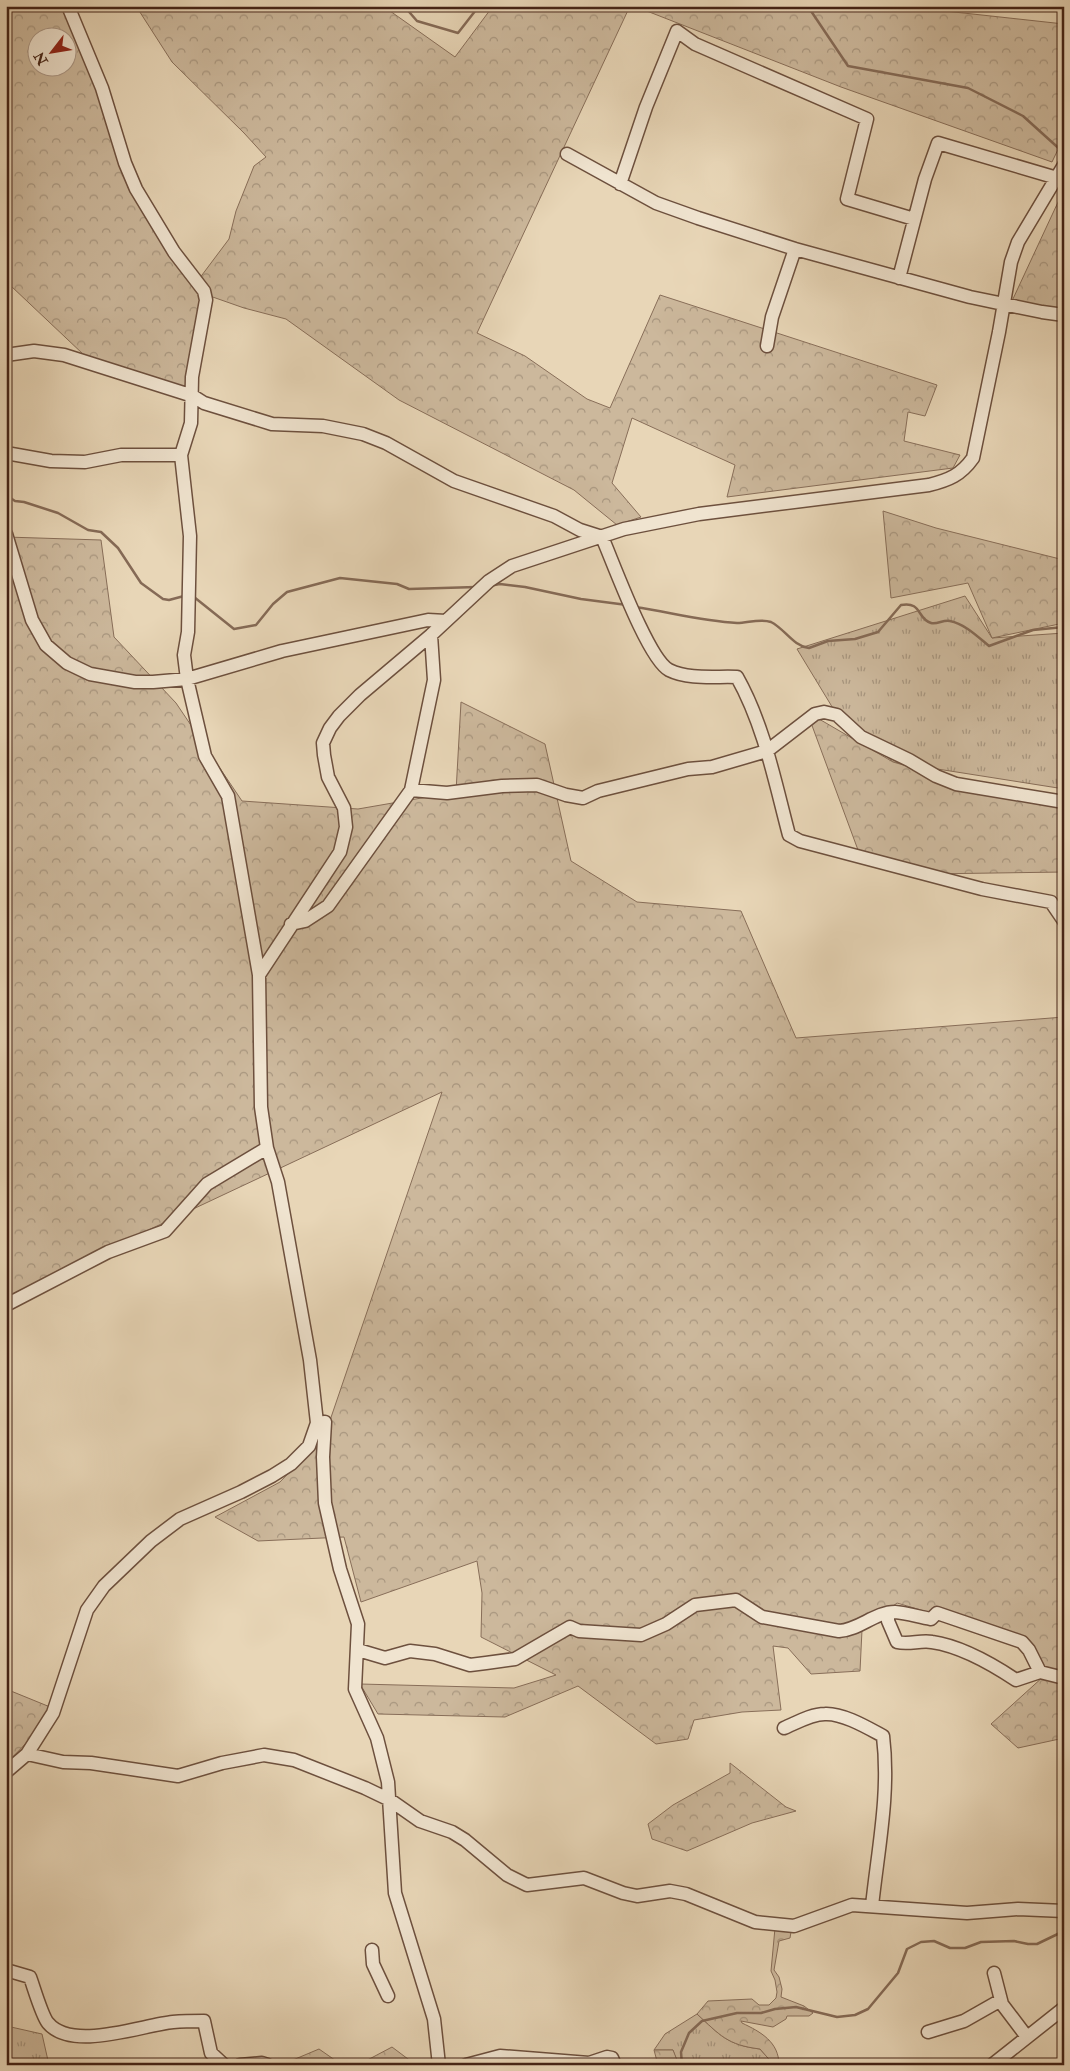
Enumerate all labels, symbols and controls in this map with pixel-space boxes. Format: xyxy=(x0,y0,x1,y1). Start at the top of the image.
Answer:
north arrow xyxy=(28,28,78,78)
text: N xyxy=(31,48,52,69)

